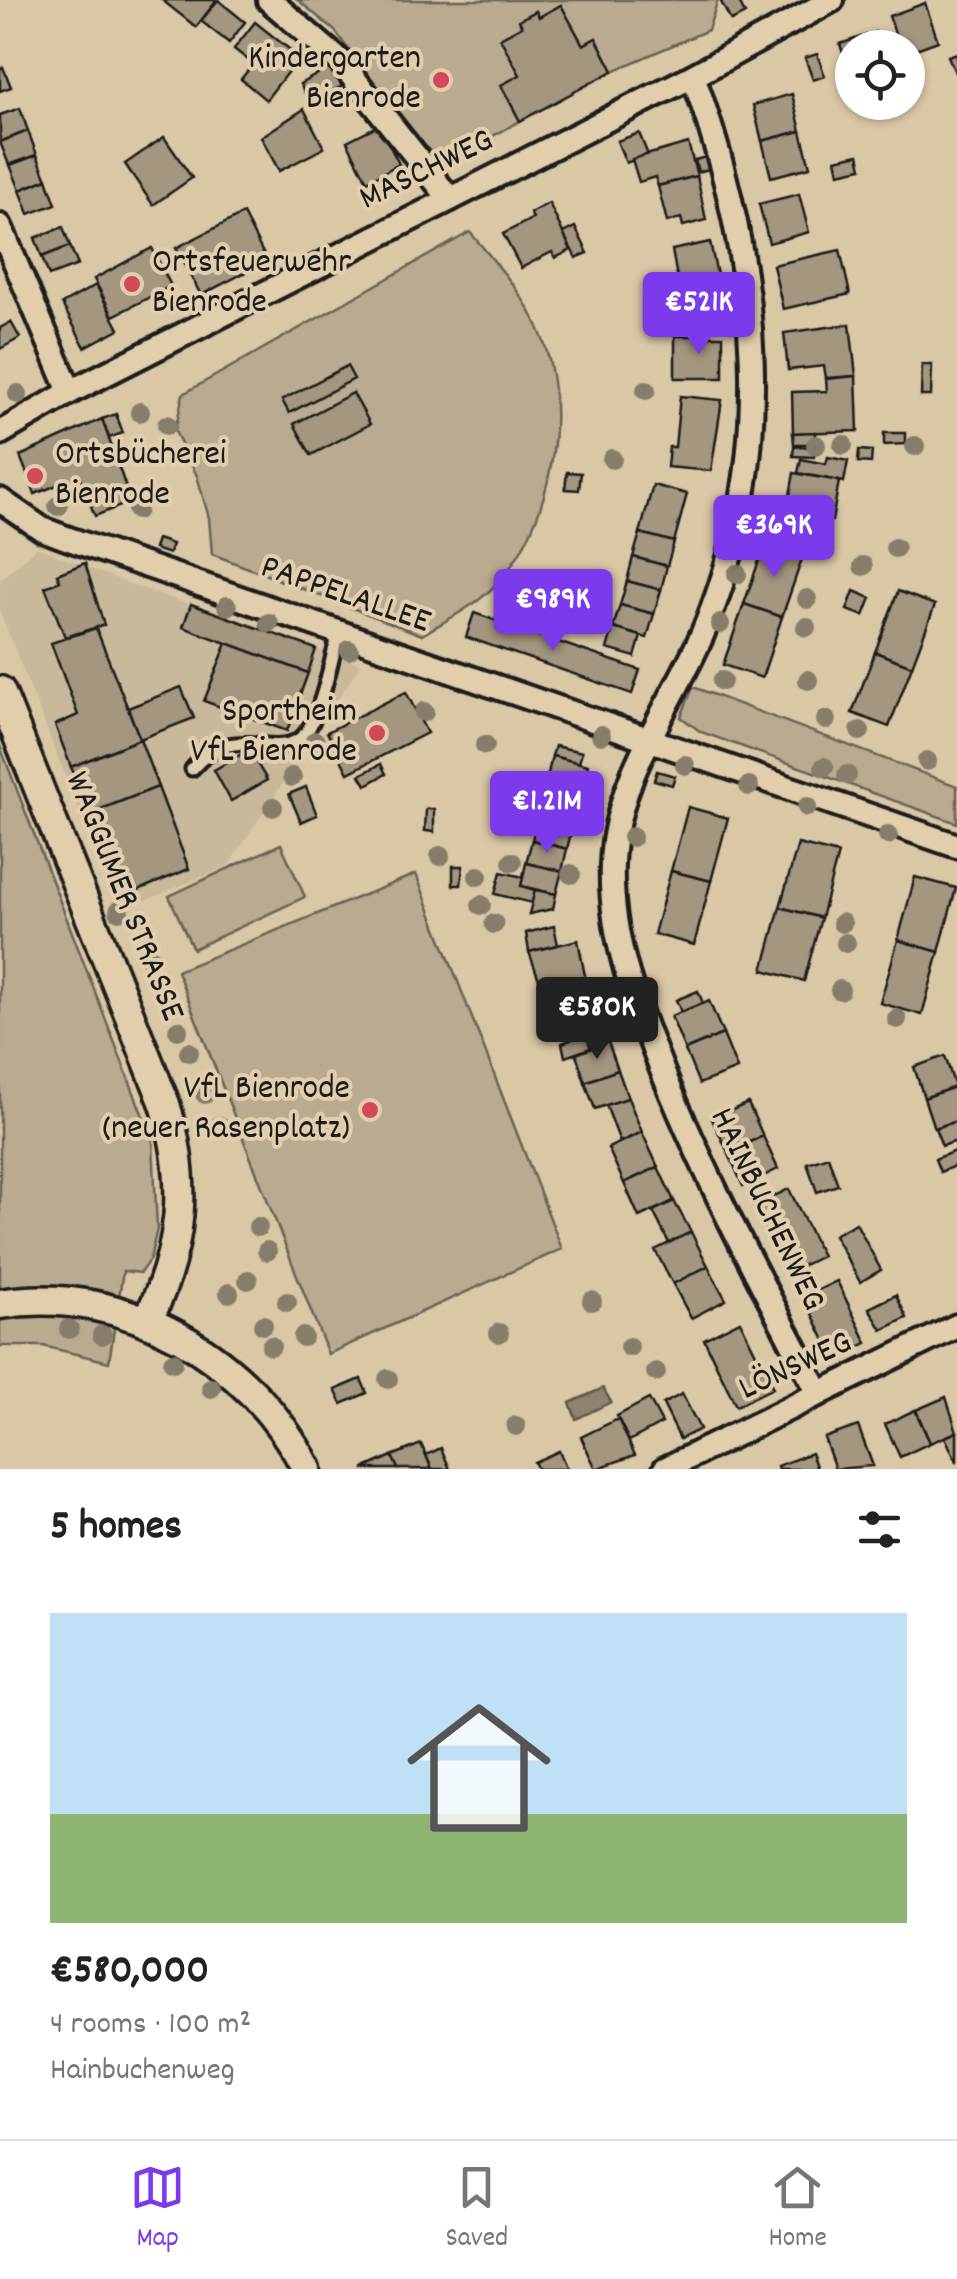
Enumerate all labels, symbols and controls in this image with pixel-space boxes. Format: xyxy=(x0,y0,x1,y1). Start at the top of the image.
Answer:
map controls xyxy=(835,30,925,120)
button: locate xyxy=(835,30,925,120)
place label: Kindergarten Bienrode xyxy=(248,35,421,125)
marker: Kindergarten Bienrode xyxy=(430,69,452,91)
street label: MASCHWEG xyxy=(351,117,503,225)
place label: Ortsfeuerwehr Bienrode xyxy=(152,239,351,329)
pin: €521K xyxy=(629,272,769,357)
marker: Ortsfeuerwehr Bienrode xyxy=(121,273,143,295)
text: €521K xyxy=(665,281,733,327)
place label: Ortsbücherei Bienrode xyxy=(55,431,226,521)
marker: Ortsbücherei Bienrode xyxy=(24,465,46,487)
pin: €369K xyxy=(704,495,844,580)
text: €369K xyxy=(735,504,813,550)
street label: PAPPELALLEE xyxy=(253,544,437,648)
pin: €989K xyxy=(483,569,623,654)
text: €989K xyxy=(516,578,590,624)
place label: Sportheim VfL Bienrode xyxy=(191,688,357,778)
marker: Sportheim VfL Bienrode xyxy=(366,722,388,744)
street label: WAGGUMER STRASSE xyxy=(50,765,196,1029)
pin: €1.21M xyxy=(466,771,628,856)
text: €1.21M xyxy=(512,780,582,826)
pin: €580K xyxy=(527,977,667,1062)
text: €580K xyxy=(558,986,636,1032)
place label: VfL Bienrode (neuer Rasenplatz) xyxy=(103,1065,350,1155)
marker: VfL Bienrode (neuer Rasenplatz) xyxy=(359,1099,381,1121)
street label: HAINBUCHENWEG xyxy=(695,1100,837,1320)
street label: LÖNSWEG xyxy=(731,1319,861,1415)
text: 5 homes xyxy=(50,1499,182,1559)
icon: filters xyxy=(852,1502,907,1557)
icon: home xyxy=(389,1678,569,1858)
text: €580,000 xyxy=(50,1943,209,2003)
text: 4 rooms · 100 m² xyxy=(50,2003,251,2049)
text: Hainbuchenweg xyxy=(50,2049,235,2095)
tab: Map xyxy=(130,2160,185,2260)
tab: Saved xyxy=(446,2160,508,2260)
tab: Home xyxy=(768,2160,827,2260)

